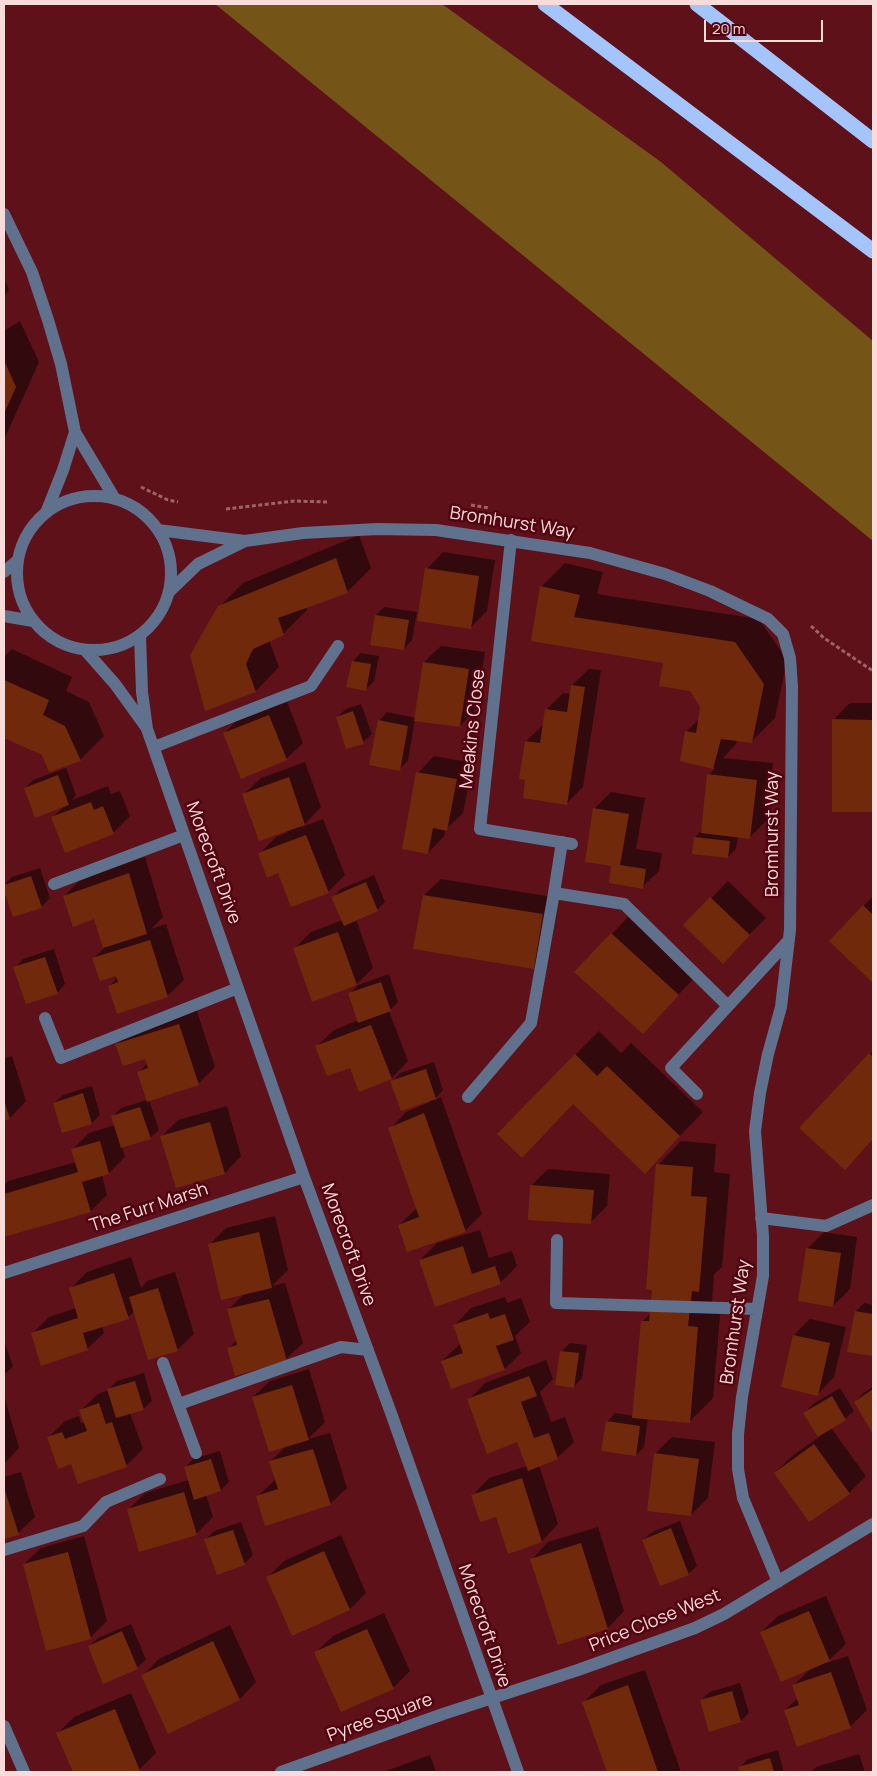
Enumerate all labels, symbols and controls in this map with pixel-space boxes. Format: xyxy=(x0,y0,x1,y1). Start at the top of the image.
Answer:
scale bar xyxy=(707,10,826,42)
text: 20 m xyxy=(712,18,745,39)
street label: Bromhurst Way xyxy=(448,502,576,544)
street label: Meakins Close xyxy=(456,668,490,790)
street label: Bromhurst Way xyxy=(762,771,784,897)
street label: Morecroft Drive xyxy=(181,799,245,927)
street label: The Furr Marsh xyxy=(87,1179,211,1237)
street label: Morecroft Drive xyxy=(316,1181,380,1309)
street label: Bromhurst Way xyxy=(717,1258,755,1386)
street label: Morecroft Drive xyxy=(453,1562,515,1690)
street label: Price Close West xyxy=(586,1585,724,1657)
street label: Pyree Square xyxy=(324,1689,436,1747)

